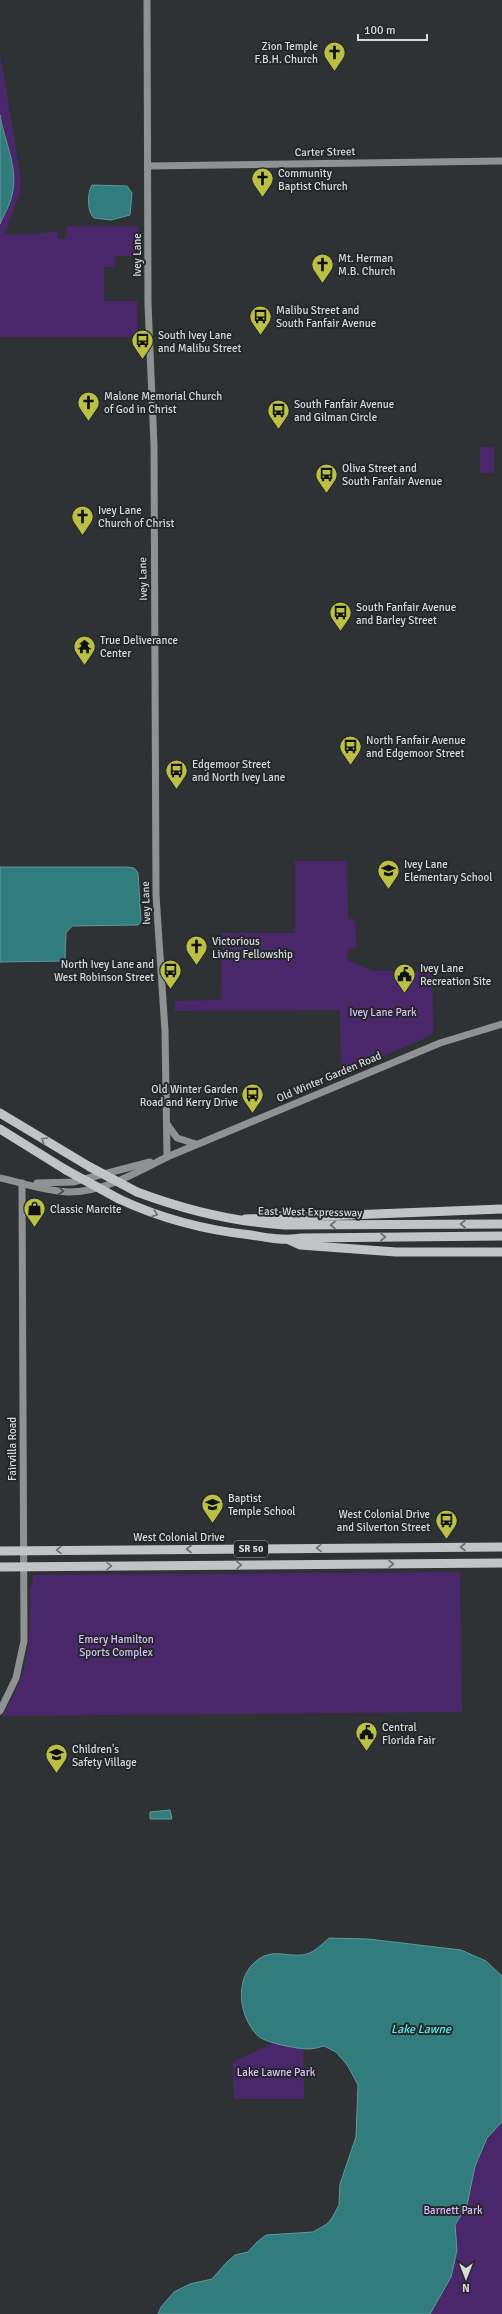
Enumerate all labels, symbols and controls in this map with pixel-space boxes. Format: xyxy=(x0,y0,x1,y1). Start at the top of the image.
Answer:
scale bar xyxy=(358,16,427,42)
text: 100 m xyxy=(364,23,396,38)
church icon: Zion Temple F.B.H. Church xyxy=(321,39,347,72)
place label: Zion Temple F.B.H. Church xyxy=(254,40,318,66)
street label: Carter Street xyxy=(294,145,356,159)
church icon: Community Baptist Church xyxy=(250,166,276,199)
place label: Community Baptist Church xyxy=(278,167,348,193)
street label: Ivey Lane xyxy=(131,233,144,277)
church icon: Mt. Herman M.B. Church xyxy=(309,251,335,284)
place label: Mt. Herman M.B. Church xyxy=(338,252,395,278)
bus stop icon: Malibu Street and South Fanfair Avenue xyxy=(248,303,274,336)
place label: Malibu Street and South Fanfair Avenue xyxy=(276,304,376,330)
bus stop icon: South Ivey Lane and Malibu Street xyxy=(129,328,155,361)
place label: South Ivey Lane and Malibu Street xyxy=(158,329,241,355)
church icon: Malone Memorial Church of God in Christ xyxy=(75,389,101,422)
place label: Malone Memorial Church of God in Christ xyxy=(104,390,222,416)
bus stop icon: South Fanfair Avenue and Gilman Circle xyxy=(265,397,291,430)
place label: South Fanfair Avenue and Gilman Circle xyxy=(294,398,394,424)
bus stop icon: Oliva Street and South Fanfair Avenue xyxy=(313,461,339,494)
place label: Oliva Street and South Fanfair Avenue xyxy=(342,462,442,488)
church icon: Ivey Lane Church of Christ xyxy=(70,503,96,536)
place label: Ivey Lane Church of Christ xyxy=(98,504,174,530)
street label: Ivey Lane xyxy=(136,557,150,601)
bus stop icon: South Fanfair Avenue and Barley Street xyxy=(328,600,354,633)
place label: South Fanfair Avenue and Barley Street xyxy=(356,601,456,627)
temple icon: True Deliverance Center xyxy=(71,633,97,666)
place label: True Deliverance Center xyxy=(100,634,178,660)
bus stop icon: North Fanfair Avenue and Edgemoor Street xyxy=(337,733,363,766)
place label: North Fanfair Avenue and Edgemoor Street xyxy=(366,734,466,760)
bus stop icon: Edgemoor Street and North Ivey Lane xyxy=(164,757,190,790)
place label: Edgemoor Street and North Ivey Lane xyxy=(192,758,285,784)
school or university icon: Ivey Lane Elementary School xyxy=(376,857,402,890)
place label: Ivey Lane Elementary School xyxy=(404,858,492,884)
street label: Ivey Lane xyxy=(139,881,153,925)
church icon: Victorious Living Fellowship xyxy=(183,934,209,967)
place label: Victorious Living Fellowship xyxy=(212,935,293,961)
bus stop icon: North Ivey Lane and West Robinson Street xyxy=(157,957,183,990)
place label: North Ivey Lane and West Robinson Street xyxy=(54,958,154,984)
public building icon: Ivey Lane Recreation Site xyxy=(392,961,418,994)
place label: Ivey Lane Recreation Site xyxy=(420,962,491,988)
park label: Ivey Lane Park xyxy=(349,1006,417,1019)
street label: Old Winter Garden Road xyxy=(275,1049,384,1105)
bus stop icon: Old Winter Garden Road and Kerry Drive xyxy=(240,1082,266,1115)
place label: Old Winter Garden Road and Kerry Drive xyxy=(140,1083,238,1109)
one-way arrow xyxy=(41,1137,48,1144)
one-way arrow xyxy=(57,1186,64,1195)
shop icon: Classic Marcite xyxy=(22,1196,48,1229)
place label: Classic Marcite xyxy=(50,1203,121,1216)
street label: East-West Expressway xyxy=(258,1205,363,1219)
one-way arrow xyxy=(152,1210,159,1218)
one-way arrow xyxy=(460,1220,466,1229)
one-way arrow xyxy=(330,1221,336,1229)
one-way arrow xyxy=(380,1233,386,1241)
street label: Fairvilla Road xyxy=(6,1417,19,1481)
school or university icon: Baptist Temple School xyxy=(200,1491,226,1524)
place label: Baptist Temple School xyxy=(228,1492,296,1518)
bus stop icon: West Colonial Drive and Silverton Street xyxy=(433,1507,459,1540)
place label: West Colonial Drive and Silverton Street xyxy=(337,1508,430,1534)
street label: West Colonial Drive xyxy=(133,1531,225,1544)
road number: SR 50 xyxy=(234,1541,268,1557)
one-way arrow xyxy=(460,1543,466,1551)
one-way arrow xyxy=(316,1544,322,1552)
one-way arrow xyxy=(186,1545,192,1553)
one-way arrow xyxy=(56,1546,62,1555)
one-way arrow xyxy=(388,1560,394,1568)
one-way arrow xyxy=(236,1561,242,1569)
one-way arrow xyxy=(106,1562,112,1570)
park label: Emery Hamilton Sports Complex xyxy=(78,1633,154,1659)
public building icon: Central Florida Fair xyxy=(353,1720,379,1753)
place label: Central Florida Fair xyxy=(382,1721,436,1747)
school or university icon: Children's Safety Village xyxy=(43,1742,69,1775)
place label: Children's Safety Village xyxy=(72,1743,137,1769)
water label: Lake Lawne xyxy=(391,2022,452,2037)
park label: Lake Lawne Park xyxy=(237,2066,316,2079)
park label: Barnett Park xyxy=(423,2204,483,2217)
north arrow xyxy=(446,2258,486,2298)
text: N xyxy=(462,2281,470,2294)

